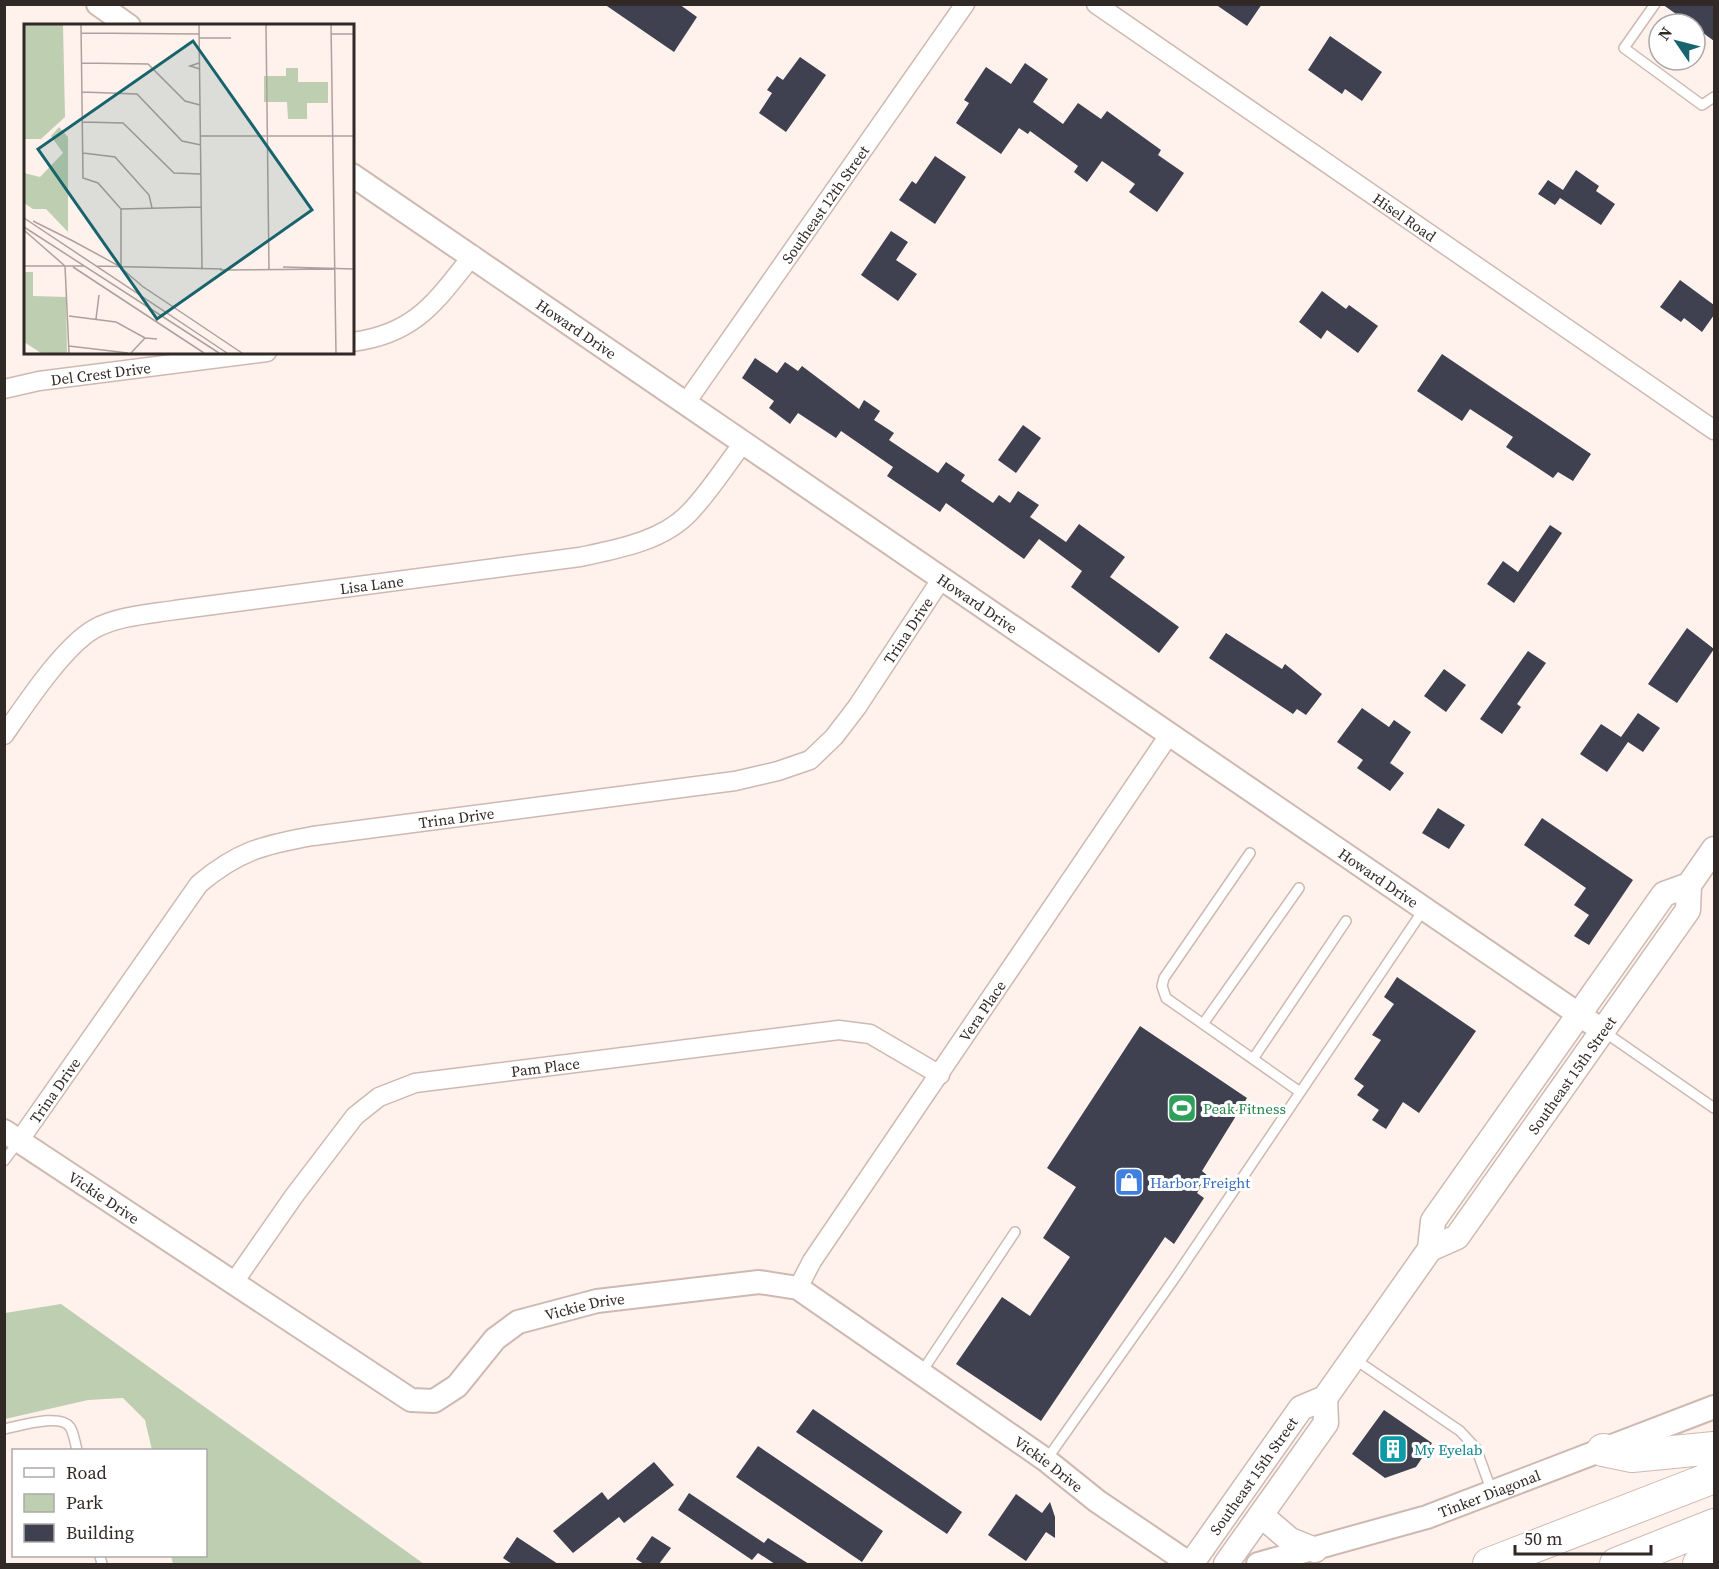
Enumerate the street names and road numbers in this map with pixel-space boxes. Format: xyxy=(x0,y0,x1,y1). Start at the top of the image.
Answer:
street label: Southeast 12th Street xyxy=(776,141,874,267)
street label: Hisel Road xyxy=(1369,188,1441,246)
street label: Howard Drive xyxy=(532,294,621,364)
street label: Del Crest Drive xyxy=(49,356,152,390)
street label: Howard Drive xyxy=(933,568,1022,638)
street label: Lisa Lane xyxy=(339,570,405,599)
street label: Trina Drive xyxy=(878,592,937,668)
street label: Trina Drive xyxy=(417,802,496,833)
street label: Howard Drive xyxy=(1334,843,1423,913)
street label: Vera Place xyxy=(954,976,1010,1045)
street label: Southeast 15th Street xyxy=(1523,1012,1620,1138)
street label: Pam Place xyxy=(510,1052,581,1081)
street label: Trina Drive xyxy=(24,1053,85,1127)
street label: Vickie Drive xyxy=(64,1166,144,1229)
street label: Vickie Drive xyxy=(542,1287,626,1325)
street label: Southeast 15th Street xyxy=(1204,1412,1302,1539)
street label: Vickie Drive xyxy=(1010,1431,1088,1497)
street label: Tinker Diagonal xyxy=(1435,1464,1544,1522)

